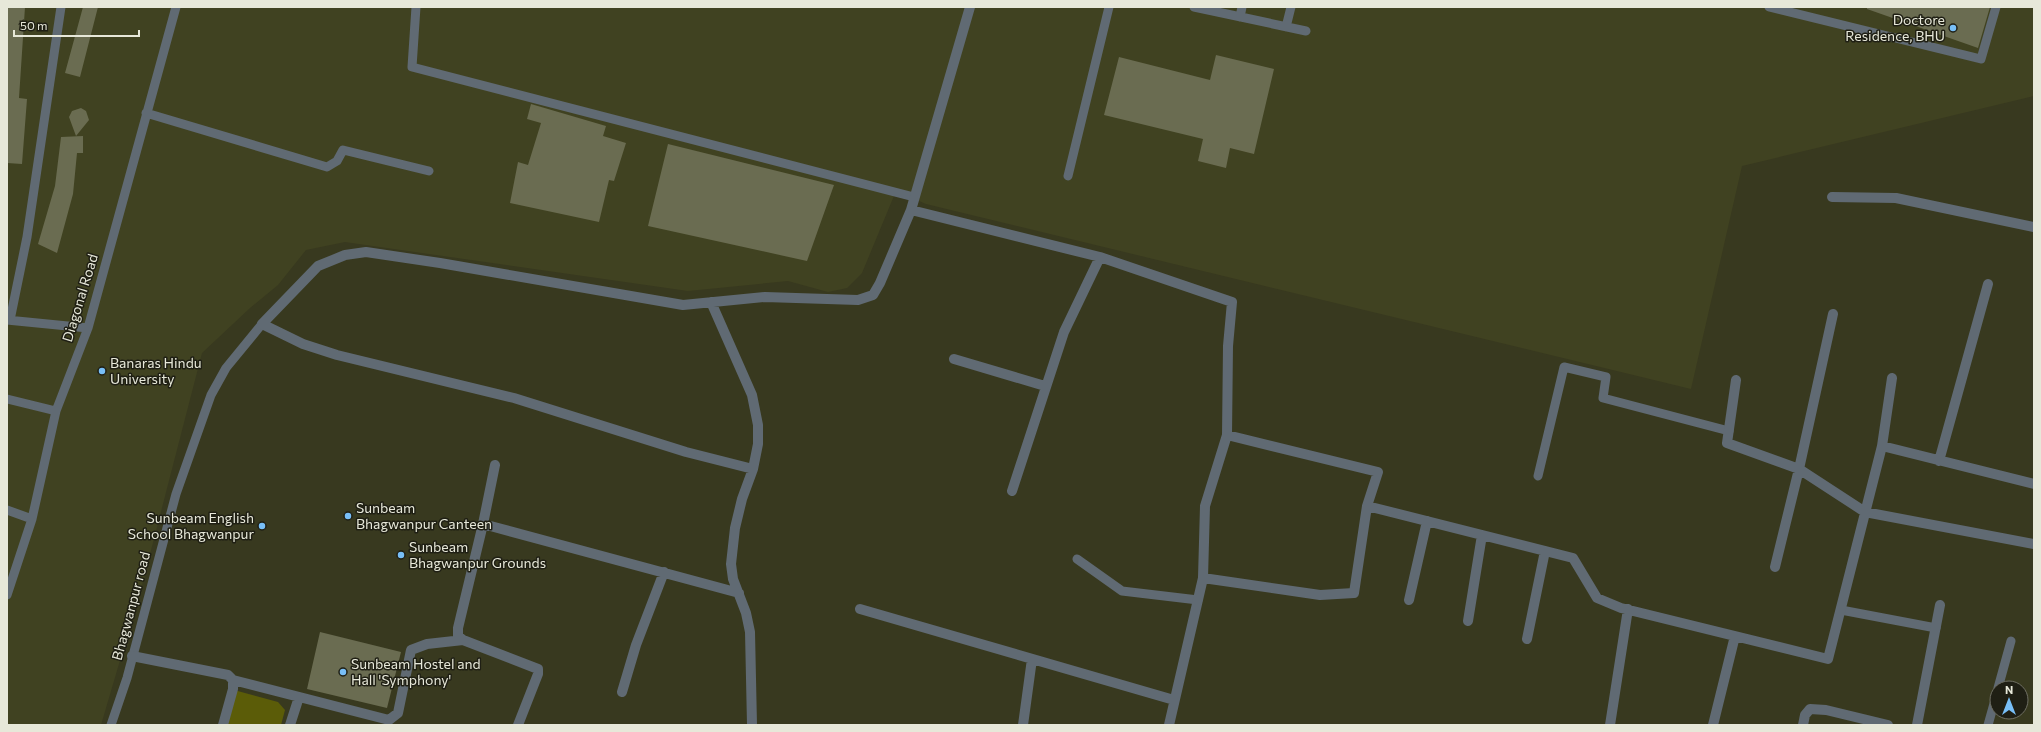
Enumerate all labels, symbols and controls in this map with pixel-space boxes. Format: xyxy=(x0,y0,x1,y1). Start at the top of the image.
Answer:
place label: Doctore Residence, BHU xyxy=(1845,11,1945,44)
scale bar xyxy=(14,12,139,38)
text: 50 m xyxy=(20,18,48,32)
marker: Doctore Residence, BHU xyxy=(1948,23,1958,33)
street label: Diagonal Road xyxy=(58,252,101,344)
place label: Banaras Hindu University xyxy=(110,354,202,387)
marker: Banaras Hindu University xyxy=(97,366,107,376)
place label: Sunbeam Bhagwanpur Canteen xyxy=(356,499,492,532)
place label: Sunbeam English School Bhagwanpur xyxy=(128,509,254,542)
marker: Sunbeam Bhagwanpur Canteen xyxy=(343,511,353,521)
marker: Sunbeam English School Bhagwanpur xyxy=(257,521,267,531)
place label: Sunbeam Bhagwanpur Grounds xyxy=(409,538,546,571)
street label: Bhagwanpur road xyxy=(108,550,153,662)
marker: Sunbeam Bhagwanpur Grounds xyxy=(396,550,406,560)
place label: Sunbeam Hostel and Hall 'Symphony' xyxy=(351,655,481,688)
marker: Sunbeam Hostel and Hall 'Symphony' xyxy=(338,667,348,677)
north arrow xyxy=(1989,680,2029,720)
text: N xyxy=(2005,683,2013,696)

